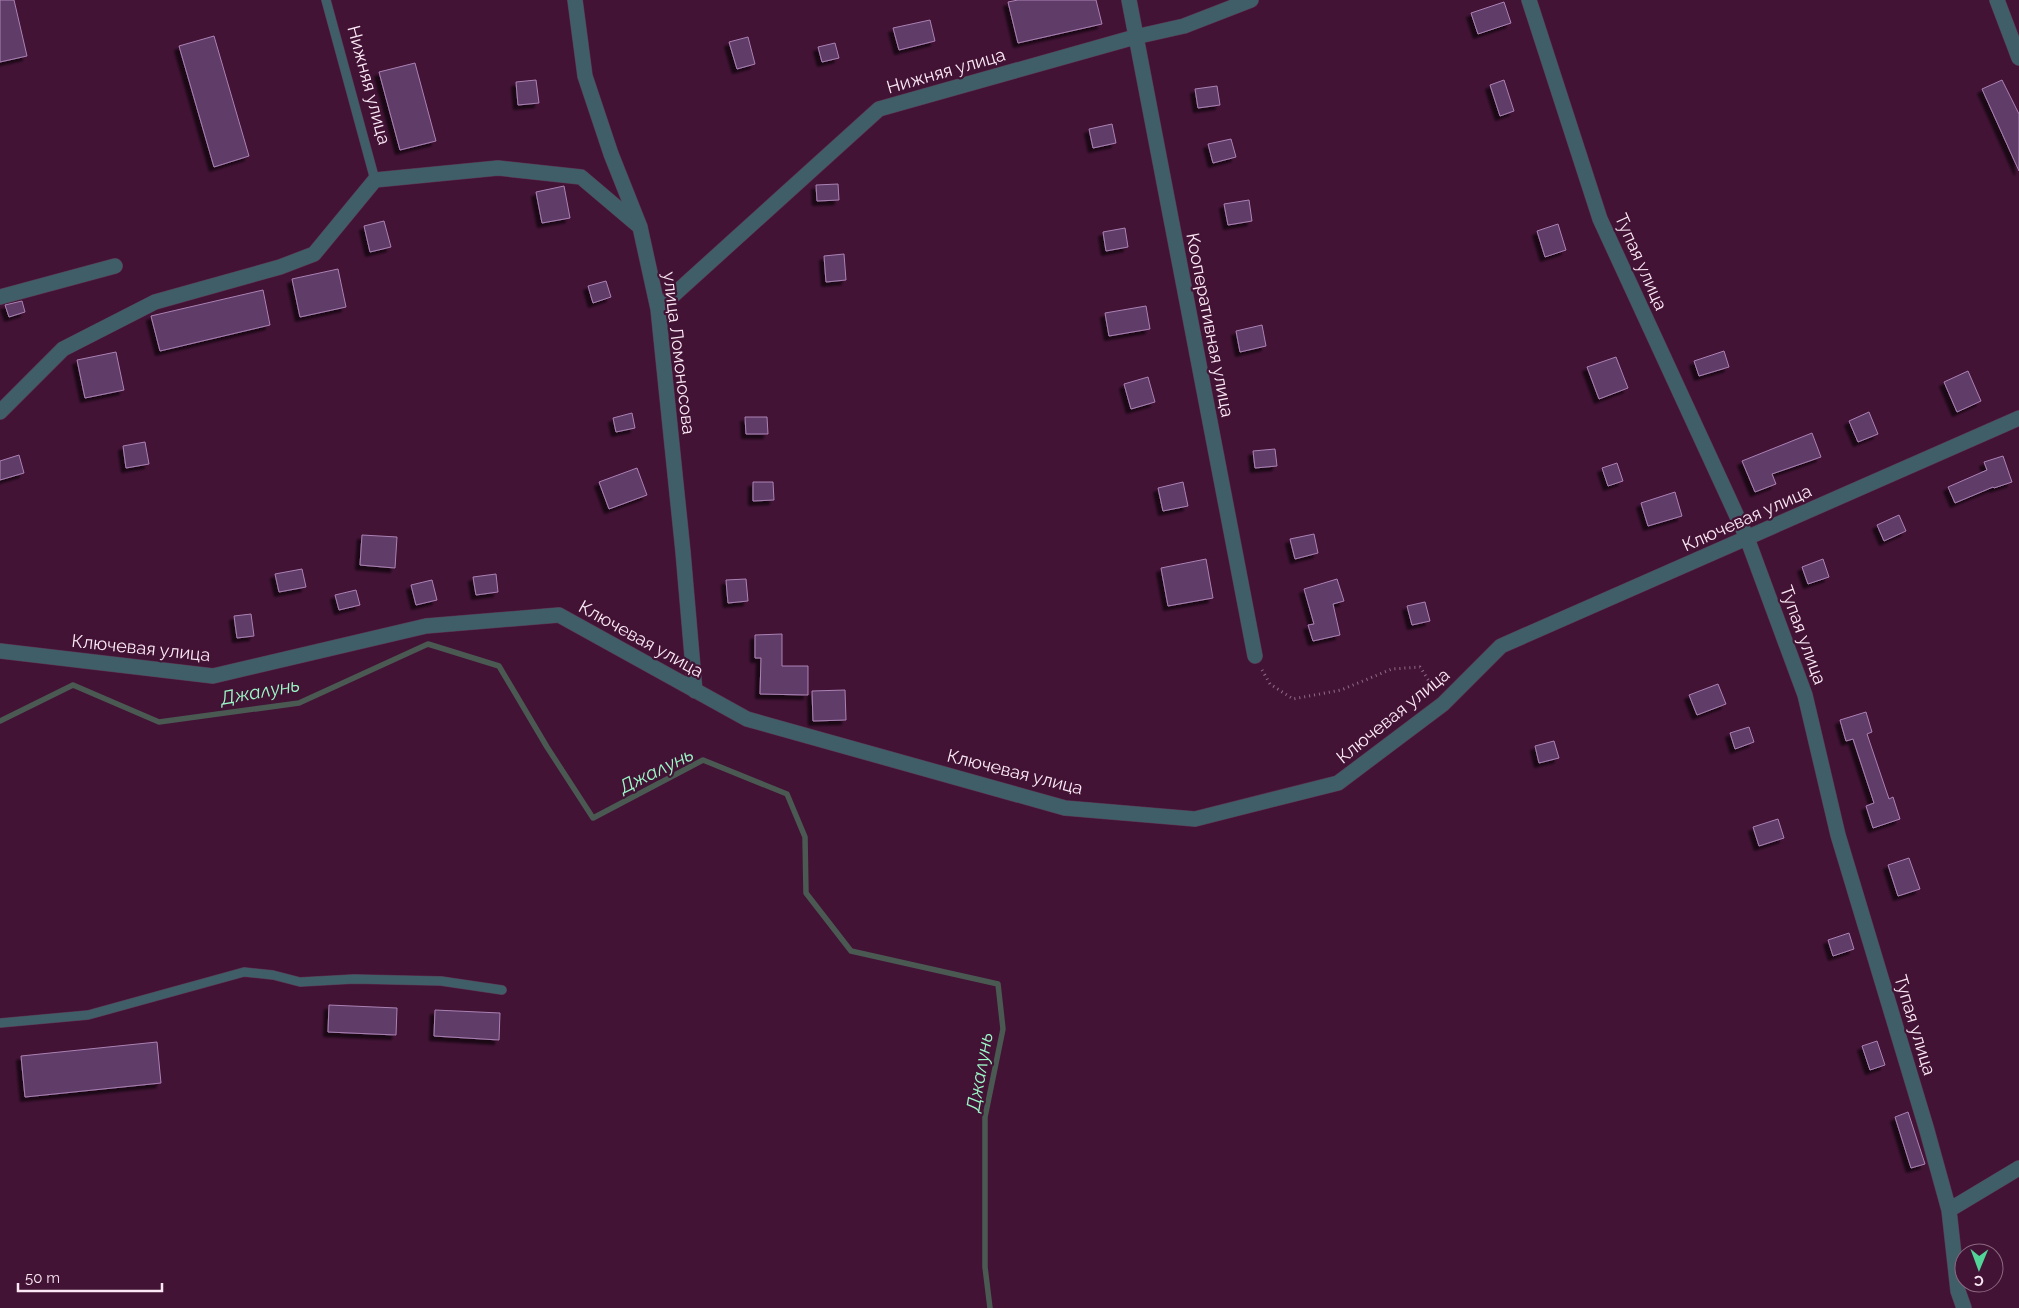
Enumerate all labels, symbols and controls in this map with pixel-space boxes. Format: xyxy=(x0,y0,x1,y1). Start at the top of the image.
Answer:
street label: Нижняя улица xyxy=(344,23,395,147)
street label: Нижняя улица xyxy=(884,44,1008,97)
street label: Тупая улица xyxy=(1611,210,1672,313)
street label: Кооперативная улица xyxy=(1182,231,1239,419)
street label: улица Ломоносова xyxy=(659,270,700,435)
street label: Ключевая улица xyxy=(1679,480,1815,555)
street label: Тупая улица xyxy=(1776,583,1831,687)
street label: Ключевая улица xyxy=(575,596,707,682)
street label: Ключевая улица xyxy=(71,630,211,665)
street label: Ключевая улица xyxy=(1332,664,1453,768)
water label: Джалунь xyxy=(217,673,302,709)
water label: Джалунь xyxy=(614,742,697,798)
street label: Ключевая улица xyxy=(945,744,1085,799)
street label: Тупая улица xyxy=(1890,972,1941,1077)
water label: Джалунь xyxy=(961,1030,997,1115)
north arrow xyxy=(1954,1243,2004,1293)
scale bar xyxy=(18,1260,161,1292)
text: 50 m xyxy=(25,1269,60,1287)
text: С xyxy=(1973,1273,1984,1289)

